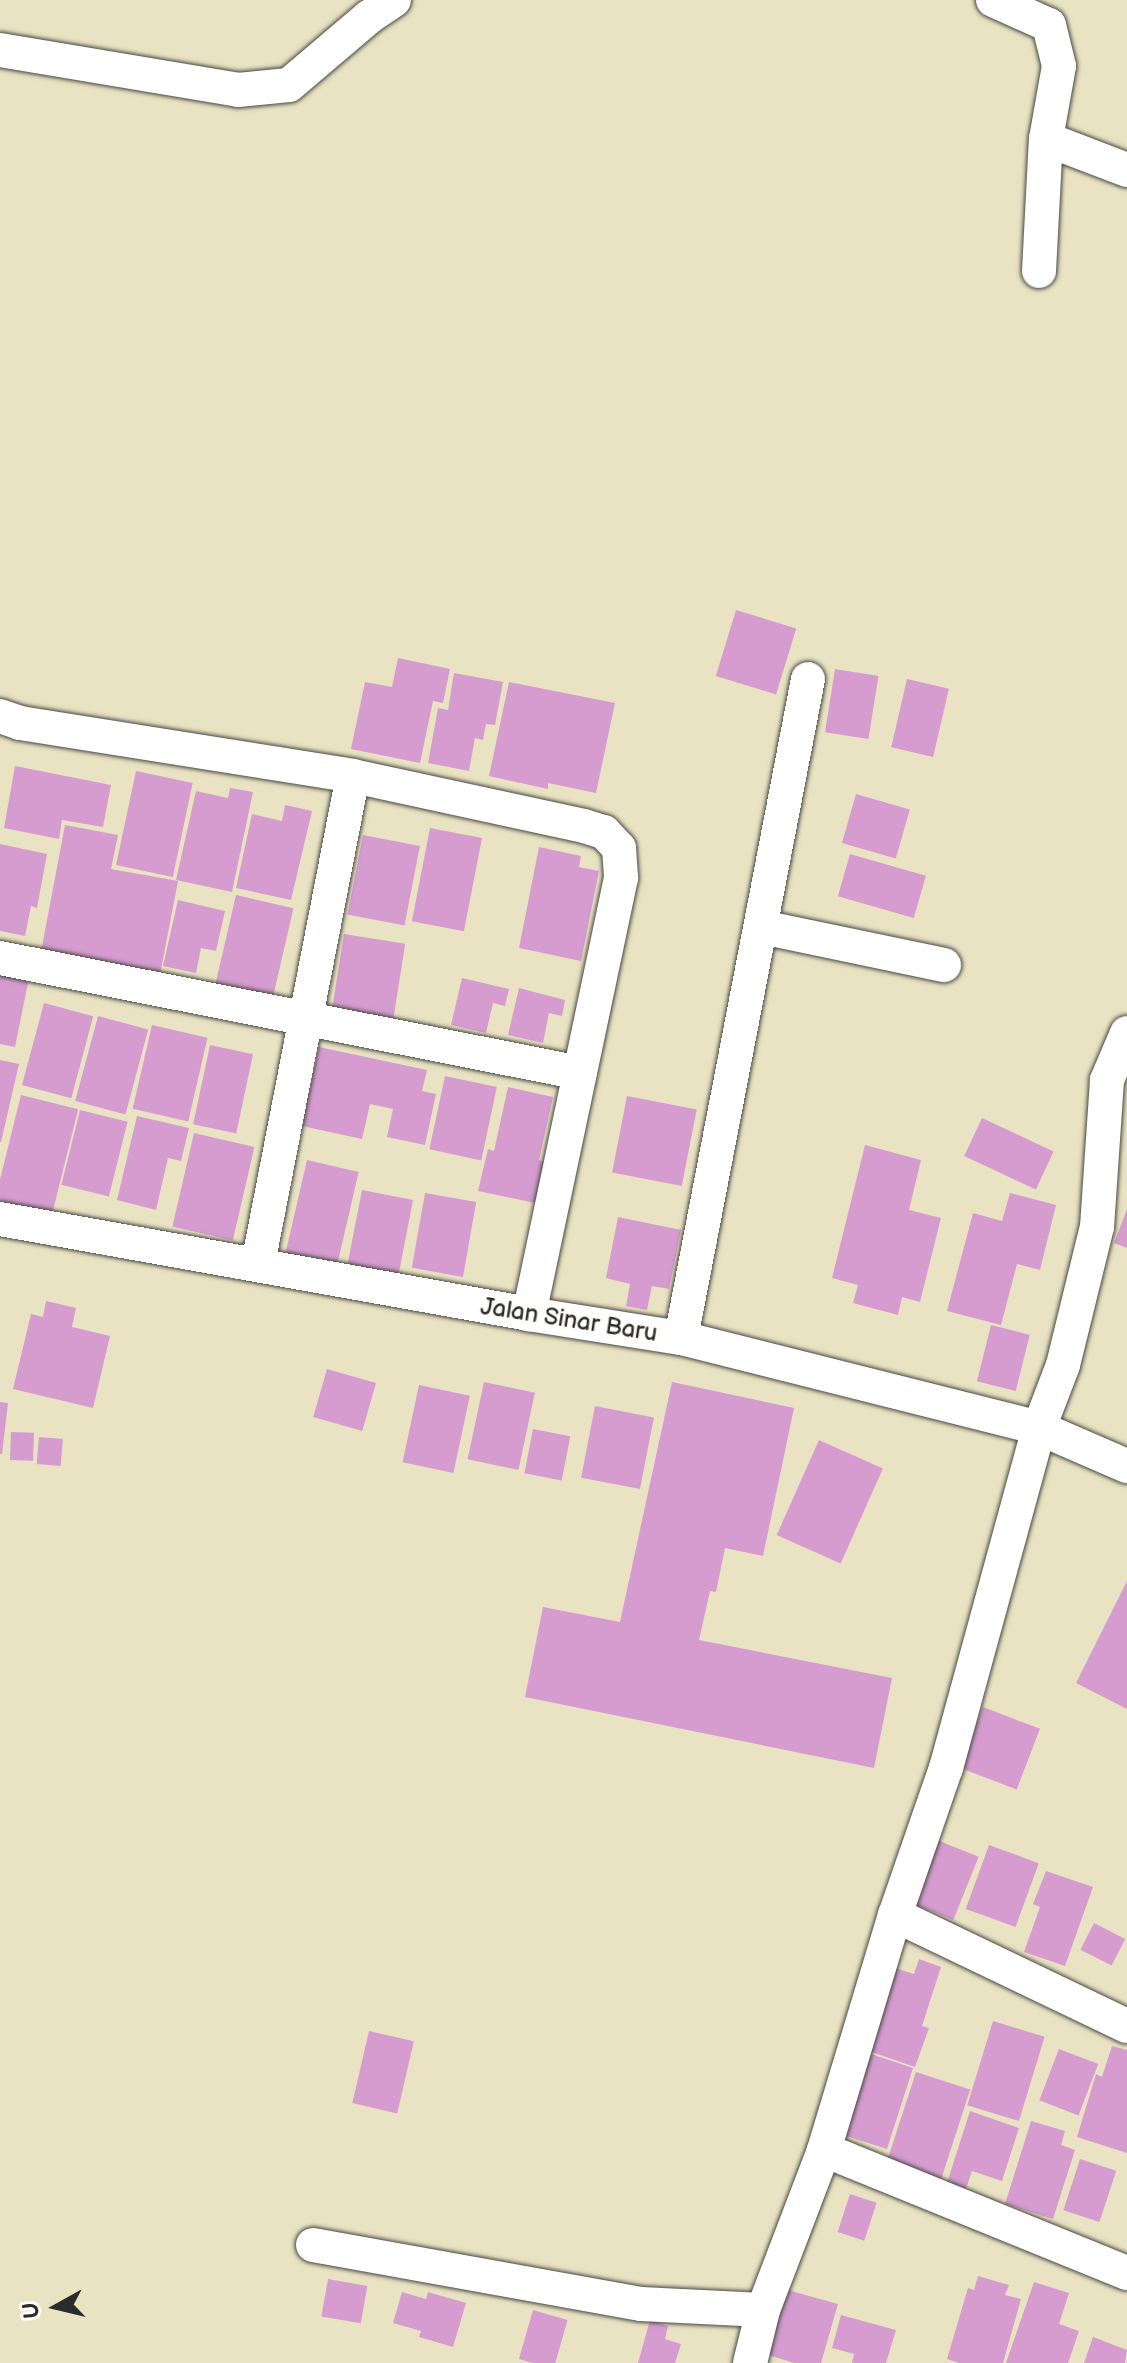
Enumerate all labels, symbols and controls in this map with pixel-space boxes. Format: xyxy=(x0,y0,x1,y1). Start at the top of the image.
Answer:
street label: Jalan Sinar Baru xyxy=(478,1292,660,1348)
north arrow xyxy=(16,2267,96,2347)
text: U xyxy=(17,2301,46,2320)

